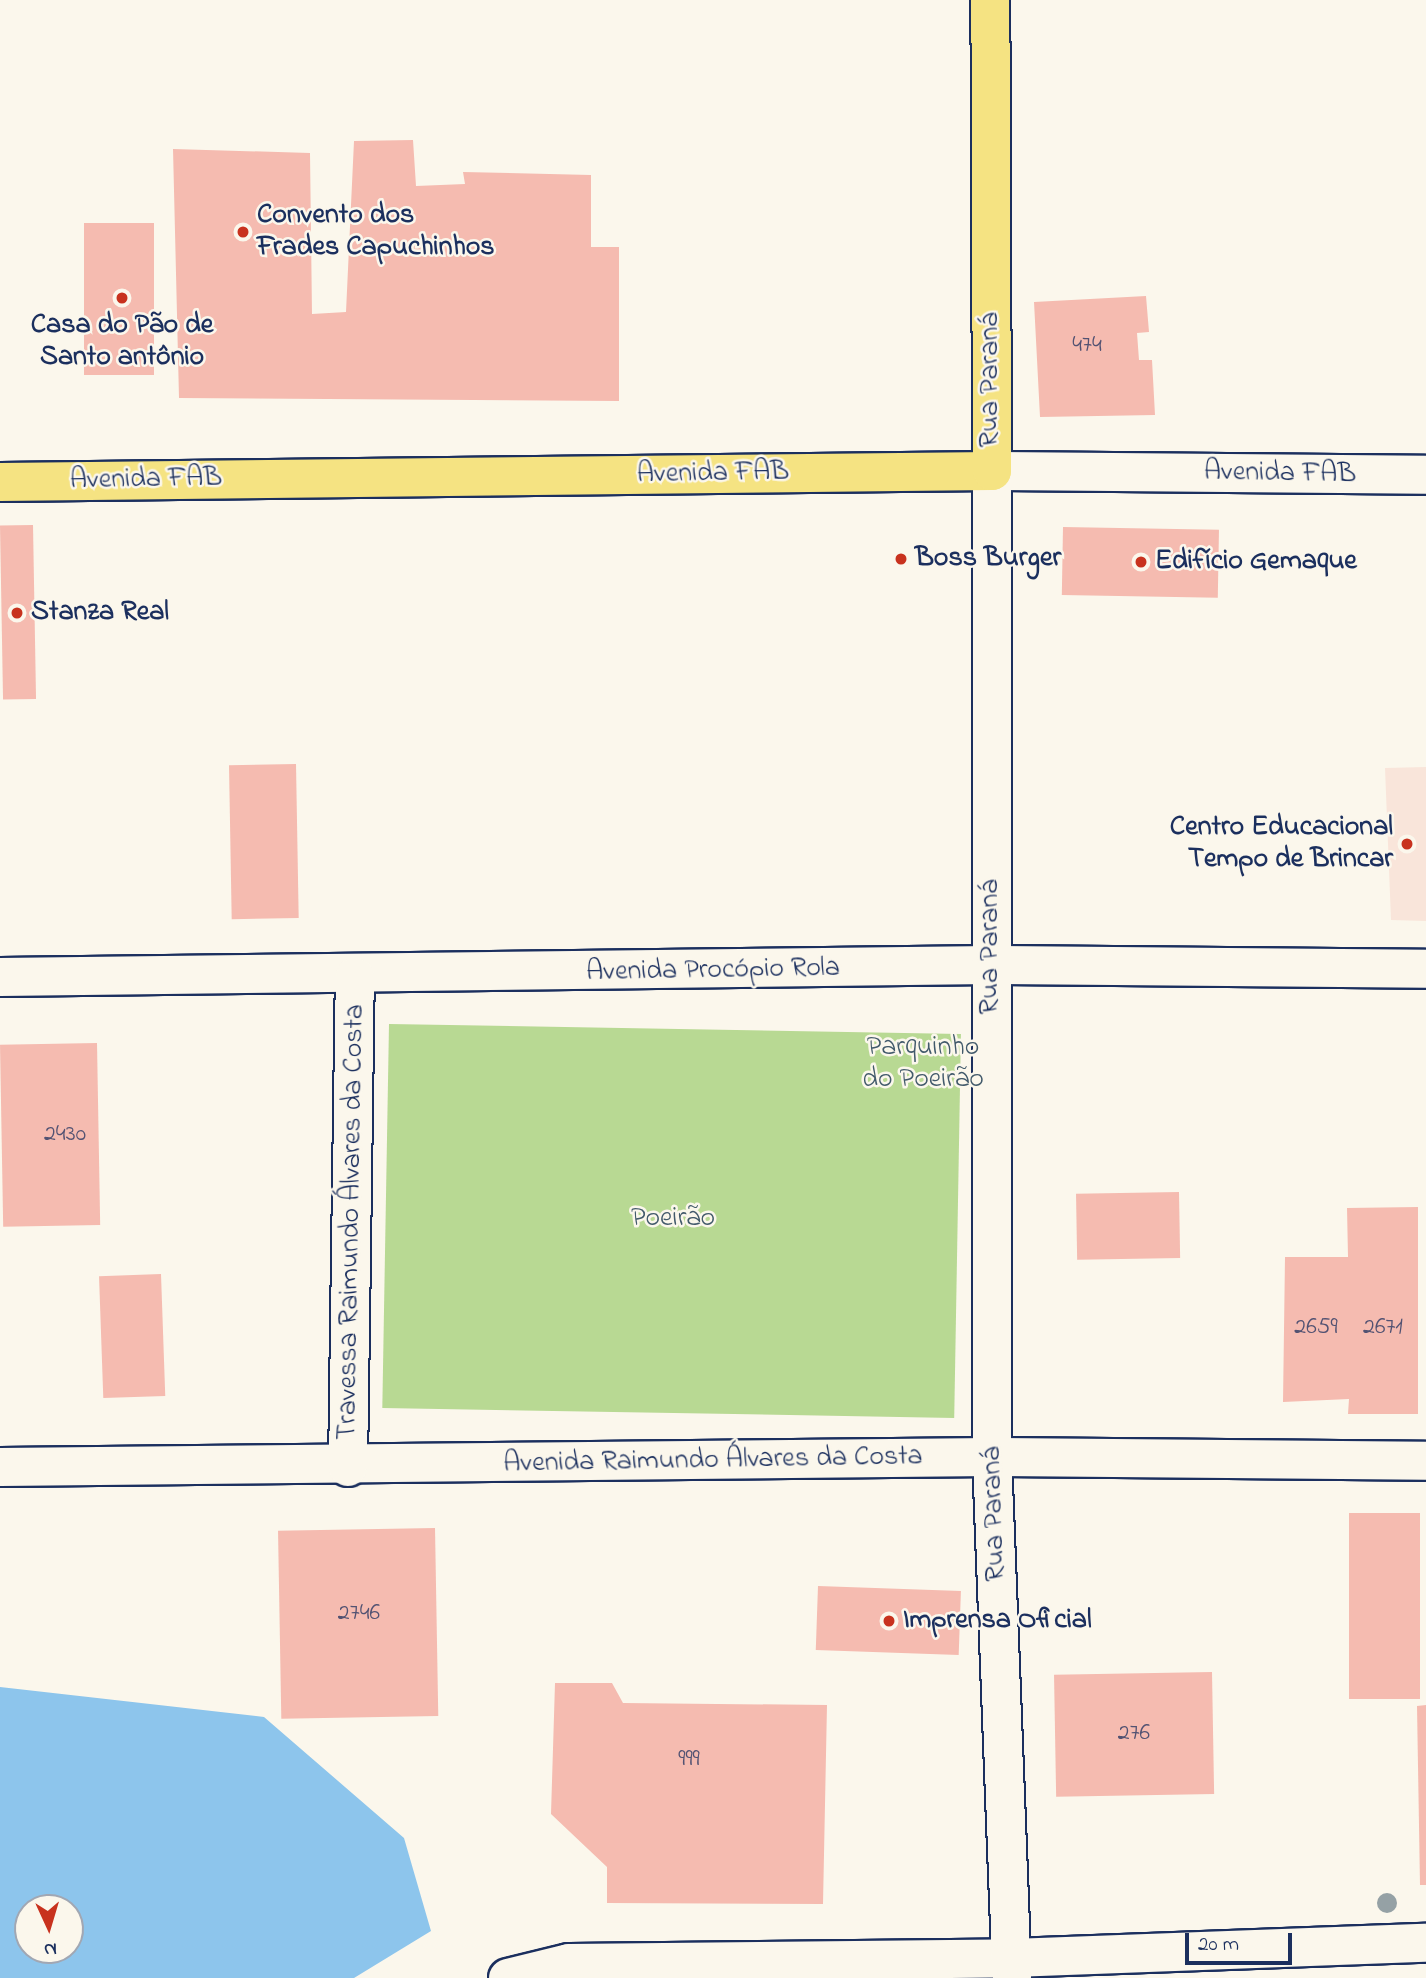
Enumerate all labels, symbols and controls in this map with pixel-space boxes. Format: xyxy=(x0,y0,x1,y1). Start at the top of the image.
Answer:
place label: Convento dos Frades Capuchinhos xyxy=(257,199,495,265)
marker: Convento dos Frades Capuchinhos xyxy=(235,224,251,240)
marker: Casa do Pão de Santo antônio xyxy=(114,290,130,306)
place label: Casa do Pão de Santo antônio xyxy=(31,309,213,375)
street label: Rua Paraná xyxy=(974,313,1008,447)
house number: 474 xyxy=(1072,332,1102,360)
street label: Avenida FAB xyxy=(637,456,789,492)
street label: Avenida FAB xyxy=(1204,456,1356,492)
street label: Avenida FAB xyxy=(70,462,222,498)
place label: Boss Burger xyxy=(915,542,1061,576)
place label: Edifício Gemaque xyxy=(1155,545,1357,579)
marker: Boss Burger xyxy=(893,551,909,567)
marker: Edifício Gemaque xyxy=(1133,554,1149,570)
place label: Stanza Real xyxy=(31,596,169,630)
marker: Stanza Real xyxy=(9,605,25,621)
place label: Centro Educacional Tempo de Brincar xyxy=(1170,811,1393,877)
marker: Centro Educacional Tempo de Brincar xyxy=(1399,836,1415,852)
street label: Rua Paraná xyxy=(974,880,1008,1014)
street label: Avenida Procópio Rola xyxy=(586,952,840,990)
street label: Travessa Raimundo Álvares da Costa xyxy=(331,1004,373,1440)
park label: Parquinho do Poeirão xyxy=(862,1031,984,1097)
house number: 2430 xyxy=(44,1121,86,1149)
park label: Poeirão xyxy=(631,1202,715,1236)
house number: 2659 xyxy=(1294,1314,1338,1342)
house number: 2671 xyxy=(1363,1314,1403,1342)
street label: Avenida Raimundo Álvares da Costa xyxy=(503,1441,923,1481)
street label: Rua Paraná xyxy=(976,1446,1014,1582)
house number: 2746 xyxy=(338,1600,380,1628)
place label: Imprensa Oficial xyxy=(903,1604,1092,1638)
marker: Imprensa Oficial xyxy=(881,1613,897,1629)
house number: 276 xyxy=(1118,1720,1150,1748)
house number: 999 xyxy=(678,1746,700,1774)
north arrow xyxy=(14,1894,84,1964)
scale bar xyxy=(1188,1918,1295,1962)
text: 20 m xyxy=(1198,1930,1239,1960)
text: N xyxy=(43,1935,58,1962)

